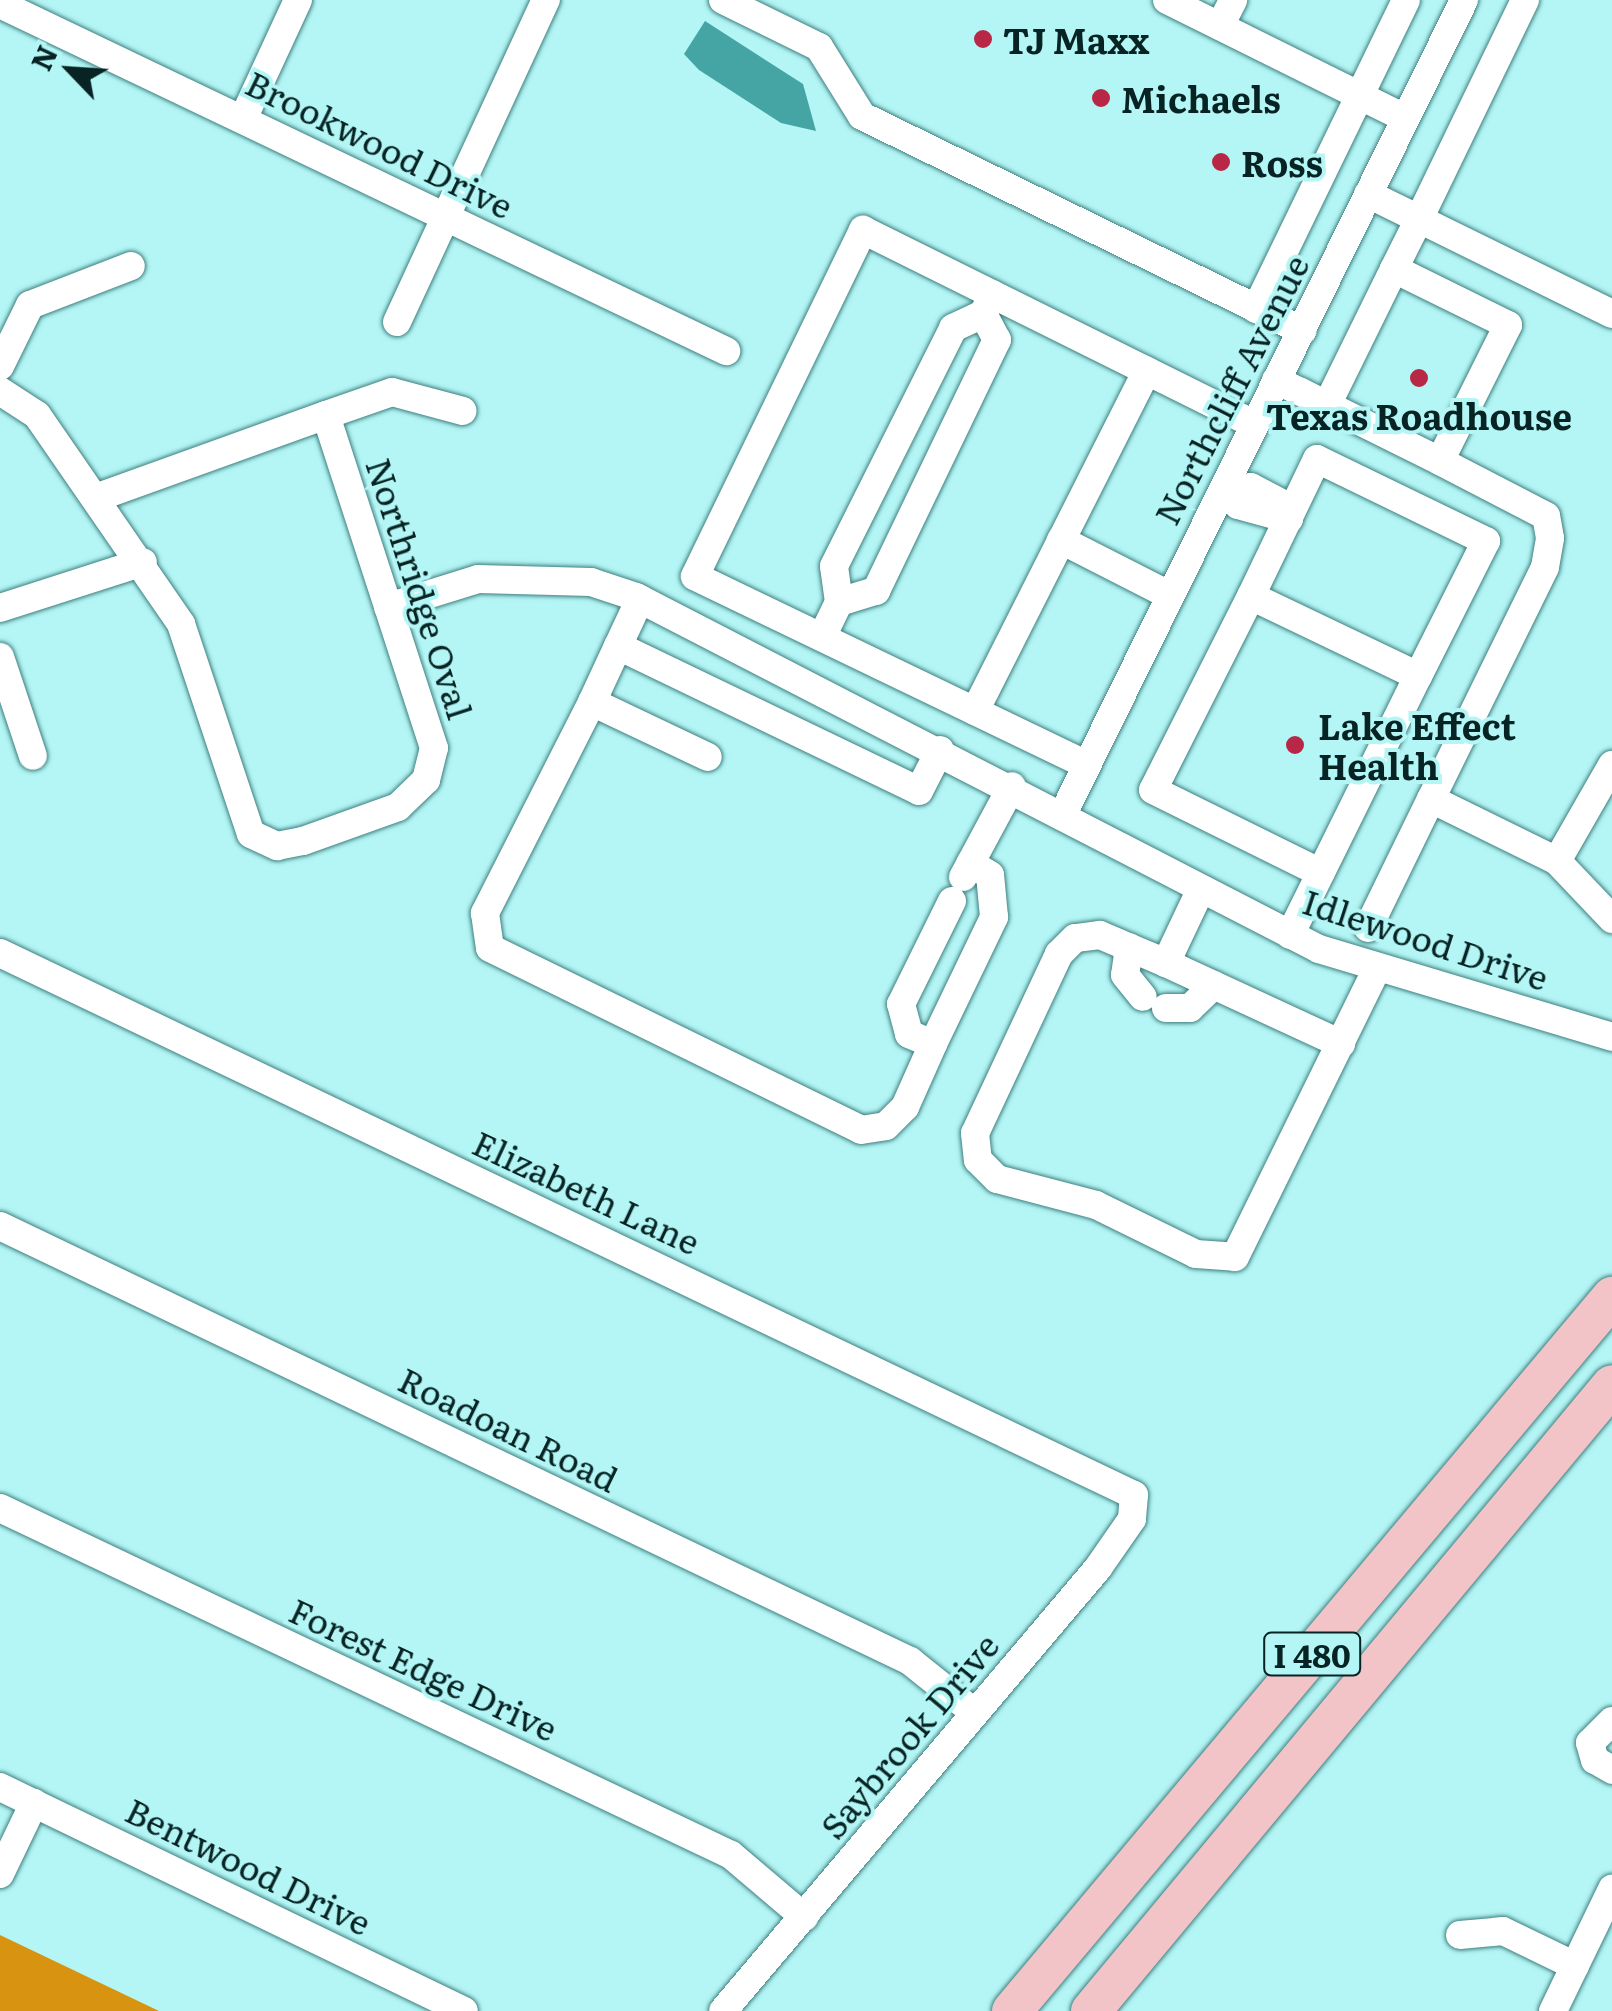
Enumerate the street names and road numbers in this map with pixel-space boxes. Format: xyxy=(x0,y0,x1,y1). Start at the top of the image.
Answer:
street label: Brookwood Drive xyxy=(240,60,520,226)
street label: Northcliff Avenue xyxy=(1144,247,1316,531)
street label: Northridge Oval xyxy=(359,452,483,724)
street label: Idlewood Drive xyxy=(1298,879,1554,997)
street label: Elizabeth Lane xyxy=(467,1120,707,1262)
street label: Roadoan Road xyxy=(393,1357,625,1499)
street label: Forest Edge Drive xyxy=(284,1588,564,1748)
street label: Saybrook Drive xyxy=(810,1624,1006,1846)
road number: I 480 xyxy=(1262,1627,1362,1681)
street label: Bentwood Drive xyxy=(120,1788,378,1942)

